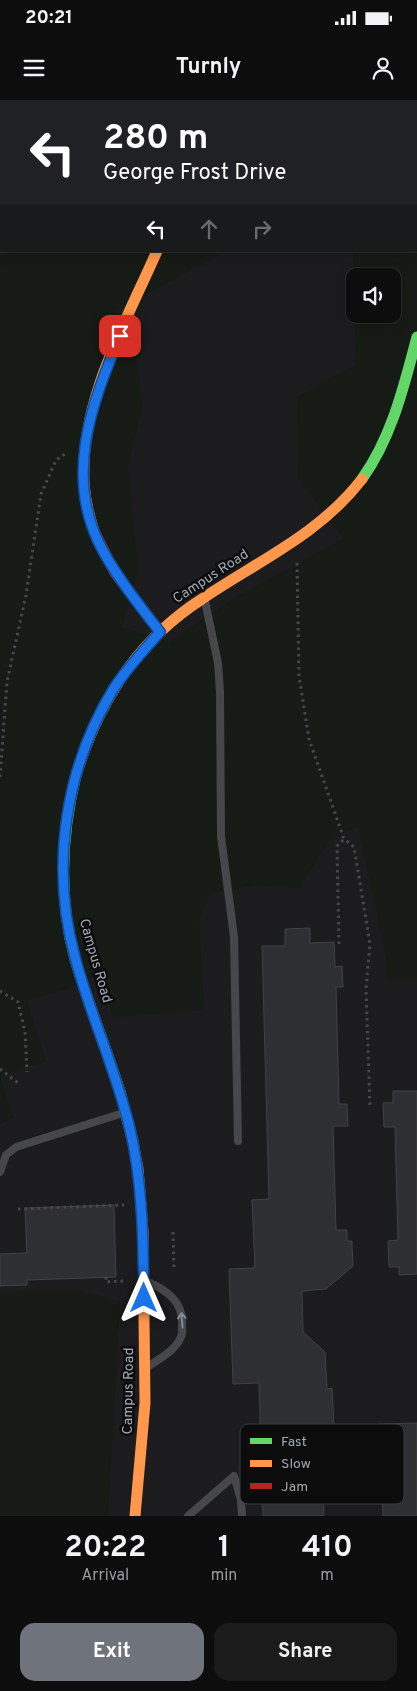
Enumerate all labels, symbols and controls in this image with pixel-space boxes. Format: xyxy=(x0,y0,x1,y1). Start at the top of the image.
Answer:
text: 20:21 xyxy=(25,6,73,30)
icon: menu xyxy=(20,54,48,82)
text: Turnly xyxy=(176,54,241,81)
icon: person xyxy=(369,54,397,82)
text: 280 m xyxy=(103,117,208,161)
icon: left xyxy=(20,120,85,185)
text: George Frost Drive xyxy=(103,160,286,187)
icon: left xyxy=(142,215,170,243)
icon: ahead xyxy=(195,215,223,243)
icon: right xyxy=(248,215,276,243)
map controls xyxy=(346,268,401,323)
button: sound xyxy=(346,268,401,323)
pin xyxy=(99,315,141,357)
icon: arrive xyxy=(106,322,134,350)
street label: Campus Road xyxy=(170,546,252,608)
street label: Campus Road xyxy=(75,917,115,1005)
position arrow xyxy=(117,1271,169,1323)
one-way arrow xyxy=(177,1312,186,1328)
street label: Campus Road xyxy=(120,1348,138,1434)
legend xyxy=(240,1424,404,1504)
text: Fast xyxy=(281,1434,307,1451)
text: Slow xyxy=(281,1456,311,1473)
text: Jam xyxy=(281,1479,308,1496)
text: 20:22 xyxy=(64,1530,146,1567)
text: 1 xyxy=(218,1530,230,1567)
text: 410 xyxy=(302,1530,353,1567)
text: Arrival xyxy=(81,1566,129,1586)
text: min xyxy=(211,1566,237,1586)
text: m xyxy=(320,1566,334,1586)
button: Exit xyxy=(20,1623,204,1681)
button: Share xyxy=(214,1623,397,1681)

